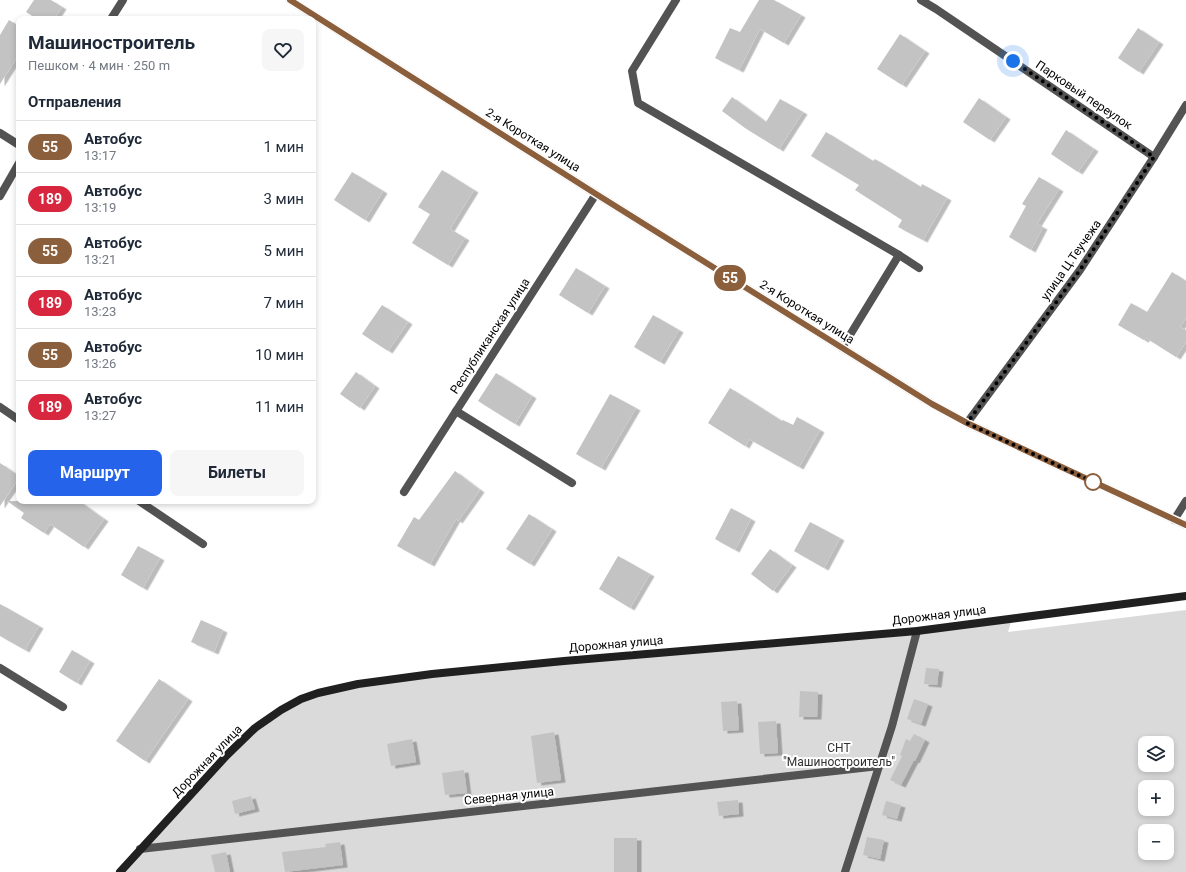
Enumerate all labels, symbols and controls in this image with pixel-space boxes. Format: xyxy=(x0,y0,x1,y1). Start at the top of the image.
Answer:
button: heart xyxy=(262,29,304,71)
text: Машиностроитель xyxy=(28,31,195,54)
your location xyxy=(1003,51,1023,71)
text: Пешком · 4 мин · 250 m xyxy=(28,58,170,73)
street label: Парковый переулок xyxy=(1033,58,1135,133)
text: Отправления xyxy=(28,93,121,111)
street label: 2-я Короткая улица xyxy=(483,105,583,175)
text: Автобус xyxy=(84,130,142,148)
text: 1 мин xyxy=(263,138,304,156)
text: 55 xyxy=(42,139,58,155)
text: 13:17 xyxy=(84,148,116,163)
text: Автобус xyxy=(84,182,142,200)
text: 3 мин xyxy=(263,190,304,208)
text: 189 xyxy=(38,191,62,207)
text: 13:19 xyxy=(84,200,116,215)
street label: улица Ц.Теучежа xyxy=(1038,217,1104,303)
text: Автобус xyxy=(84,234,142,252)
text: 5 мин xyxy=(263,242,304,260)
text: 55 xyxy=(42,243,58,259)
text: 13:21 xyxy=(84,252,116,267)
line badge: 55 xyxy=(712,265,748,291)
text: 55 xyxy=(722,270,738,286)
street label: Республиканская улица xyxy=(447,276,533,396)
street label: 2-я Короткая улица xyxy=(757,277,857,347)
text: Автобус xyxy=(84,286,142,304)
text: 7 мин xyxy=(263,294,304,312)
text: 189 xyxy=(38,295,62,311)
text: 13:23 xyxy=(84,304,116,319)
text: Автобус xyxy=(84,338,142,356)
text: 10 мин xyxy=(255,346,304,364)
text: 55 xyxy=(42,347,58,363)
text: 13:26 xyxy=(84,356,116,371)
text: Автобус xyxy=(84,390,142,408)
text: 11 мин xyxy=(255,398,304,416)
text: 189 xyxy=(38,399,62,415)
text: 13:27 xyxy=(84,408,116,423)
button: Маршрут xyxy=(28,450,162,496)
button: Билеты xyxy=(170,450,304,496)
unlabelled marker xyxy=(1084,473,1102,491)
street label: Дорожная улица xyxy=(891,602,987,628)
street label: Дорожная улица xyxy=(568,633,664,655)
street label: Дорожная улица xyxy=(169,722,245,800)
map controls xyxy=(1138,736,1174,860)
button: layers xyxy=(1138,736,1174,772)
park label: СНТ "Машиностроитель" xyxy=(783,741,895,769)
button: + xyxy=(1138,780,1174,816)
street label: Северная улица xyxy=(463,784,555,808)
button: − xyxy=(1138,824,1174,860)

